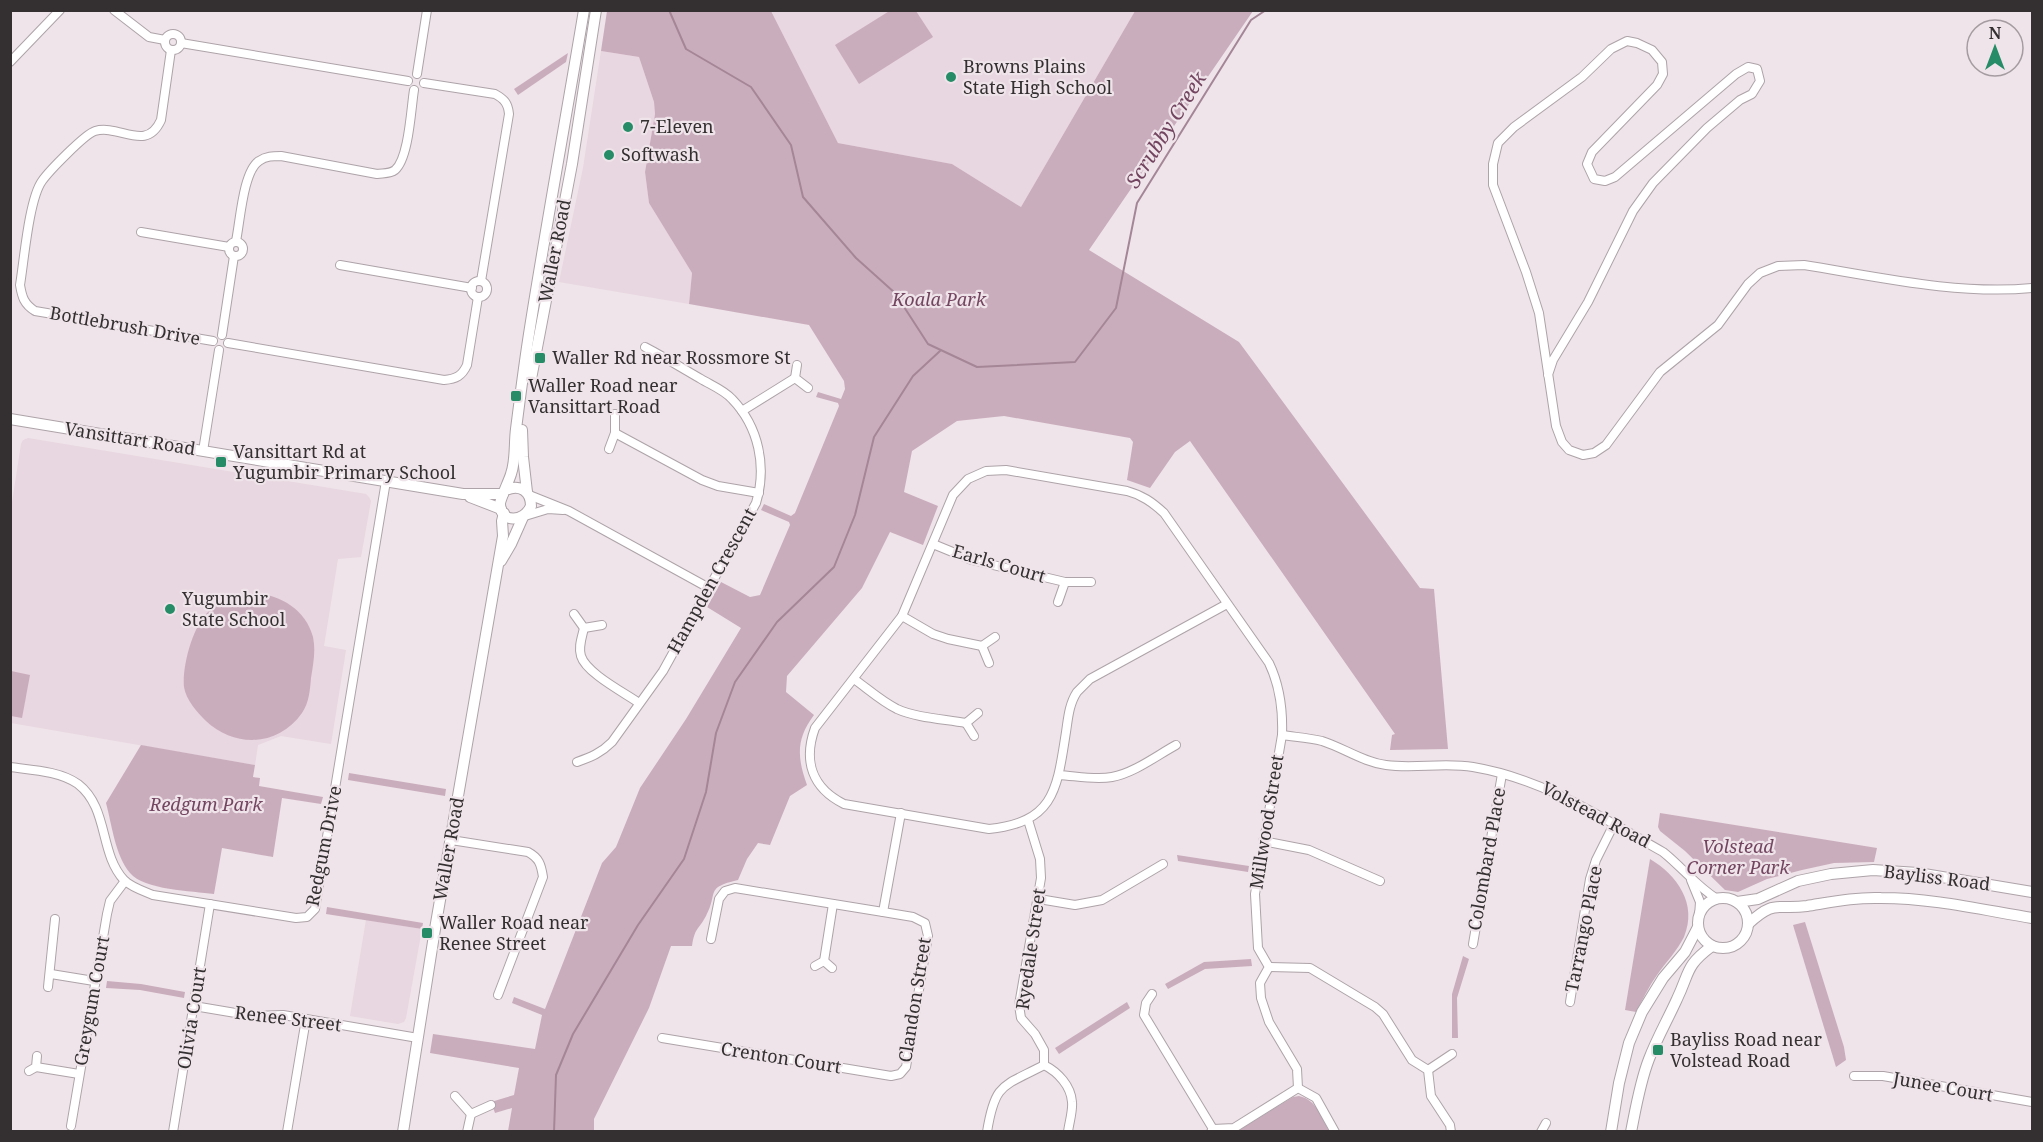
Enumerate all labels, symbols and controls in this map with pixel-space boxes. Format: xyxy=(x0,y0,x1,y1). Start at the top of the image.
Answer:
north arrow xyxy=(1965,18,2025,78)
text: N xyxy=(1989,22,2002,44)
place label: Browns Plains State High School xyxy=(963,54,1113,99)
water label: Scrubby Creek xyxy=(1119,66,1212,193)
marker: Browns Plains State High School xyxy=(944,70,958,84)
place label: 7-Eleven xyxy=(640,114,714,138)
marker: 7-Eleven xyxy=(621,120,635,134)
place label: Softwash xyxy=(621,142,699,166)
marker: Softwash xyxy=(602,148,616,162)
street label: Waller Road xyxy=(532,197,576,305)
park label: Koala Park xyxy=(891,287,987,311)
street label: Bottlebrush Drive xyxy=(48,300,202,350)
place label: Waller Rd near Rossmore St xyxy=(552,345,790,369)
marker: Waller Rd near Rossmore St xyxy=(533,351,547,365)
place label: Waller Road near Vansittart Road xyxy=(528,373,678,418)
marker: Waller Road near Vansittart Road xyxy=(509,389,523,403)
street label: Vansittart Road xyxy=(63,416,197,460)
place label: Vansittart Rd at Yugumbir Primary School xyxy=(232,439,456,484)
marker: Vansittart Rd at Yugumbir Primary School xyxy=(214,455,228,469)
street label: Hampden Crescent xyxy=(661,503,761,658)
street label: Earls Court xyxy=(950,538,1049,588)
place label: Yugumbir State School xyxy=(181,586,286,631)
marker: Yugumbir State School xyxy=(163,602,177,616)
street label: Millwood Street xyxy=(1244,753,1289,891)
street label: Volstead Road xyxy=(1538,775,1655,853)
street label: Redgum Drive xyxy=(300,783,347,908)
street label: Colombard Place xyxy=(1462,785,1510,932)
park label: Redgum Park xyxy=(148,792,263,816)
street label: Waller Road xyxy=(427,795,469,903)
park label: Volstead Corner Park xyxy=(1686,834,1790,879)
street label: Bayliss Road xyxy=(1882,859,1992,895)
street label: Tarrango Place xyxy=(1559,863,1607,994)
street label: Ryedale Street xyxy=(1010,887,1050,1011)
place label: Waller Road near Renee Street xyxy=(439,910,589,955)
marker: Waller Road near Renee Street xyxy=(420,926,434,940)
street label: Greygum Court xyxy=(68,934,114,1068)
street label: Clandon Street xyxy=(892,936,936,1064)
street label: Olivia Court xyxy=(171,965,211,1071)
street label: Renee Street xyxy=(233,1000,343,1036)
place label: Bayliss Road near Volstead Road xyxy=(1670,1027,1822,1072)
street label: Crenton Court xyxy=(719,1036,843,1078)
marker: Bayliss Road near Volstead Road xyxy=(1651,1043,1665,1057)
street label: Junee Court xyxy=(1890,1065,1995,1107)

